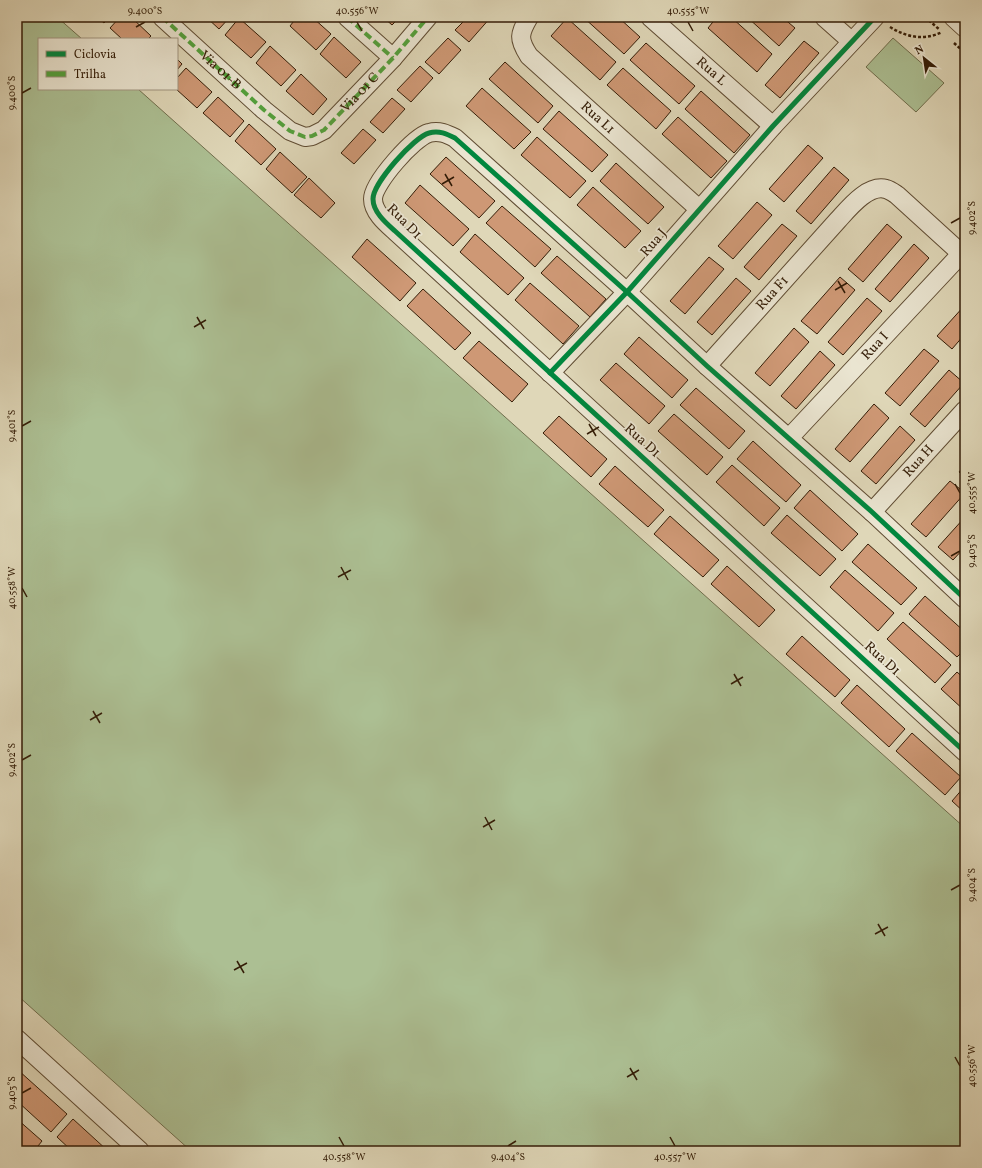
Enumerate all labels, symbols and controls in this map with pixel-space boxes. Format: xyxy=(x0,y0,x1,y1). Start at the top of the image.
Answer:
text: 9.400°S xyxy=(128,4,162,18)
text: 40.556°W xyxy=(336,4,378,18)
text: 40.555°W xyxy=(667,4,709,18)
legend xyxy=(38,38,178,90)
north arrow xyxy=(904,38,944,78)
text: N xyxy=(913,42,927,59)
street label: Via 01-B xyxy=(195,46,245,94)
text: Ciclovia xyxy=(74,47,116,63)
street label: Rua L xyxy=(692,53,731,90)
text: Trilha xyxy=(74,67,106,83)
street label: Via 01 C xyxy=(336,68,384,117)
text: 9.400°S xyxy=(5,76,19,110)
street label: Rua L1 xyxy=(576,97,619,138)
street label: Rua D1 xyxy=(382,200,426,244)
text: 9.402°S xyxy=(965,201,979,235)
street label: Rua J xyxy=(636,224,672,261)
street label: Rua F1 xyxy=(752,272,793,315)
street label: Rua I xyxy=(857,328,893,364)
text: 9.401°S xyxy=(5,410,19,442)
street label: Rua D1 xyxy=(620,420,664,462)
street label: Rua H xyxy=(899,441,938,481)
text: 40.555°W xyxy=(965,472,979,514)
text: 9.403°S xyxy=(965,534,979,568)
text: 40.558°W xyxy=(5,567,19,609)
street label: Rua D1 xyxy=(860,638,904,680)
text: 9.402°S xyxy=(5,743,19,777)
text: 9.404°S xyxy=(965,868,979,902)
text: 40.556°W xyxy=(965,1045,979,1087)
text: 9.403°S xyxy=(5,1076,19,1110)
text: 40.558°W xyxy=(323,1150,365,1164)
text: 9.404°S xyxy=(491,1150,525,1164)
text: 40.557°W xyxy=(654,1150,696,1164)

